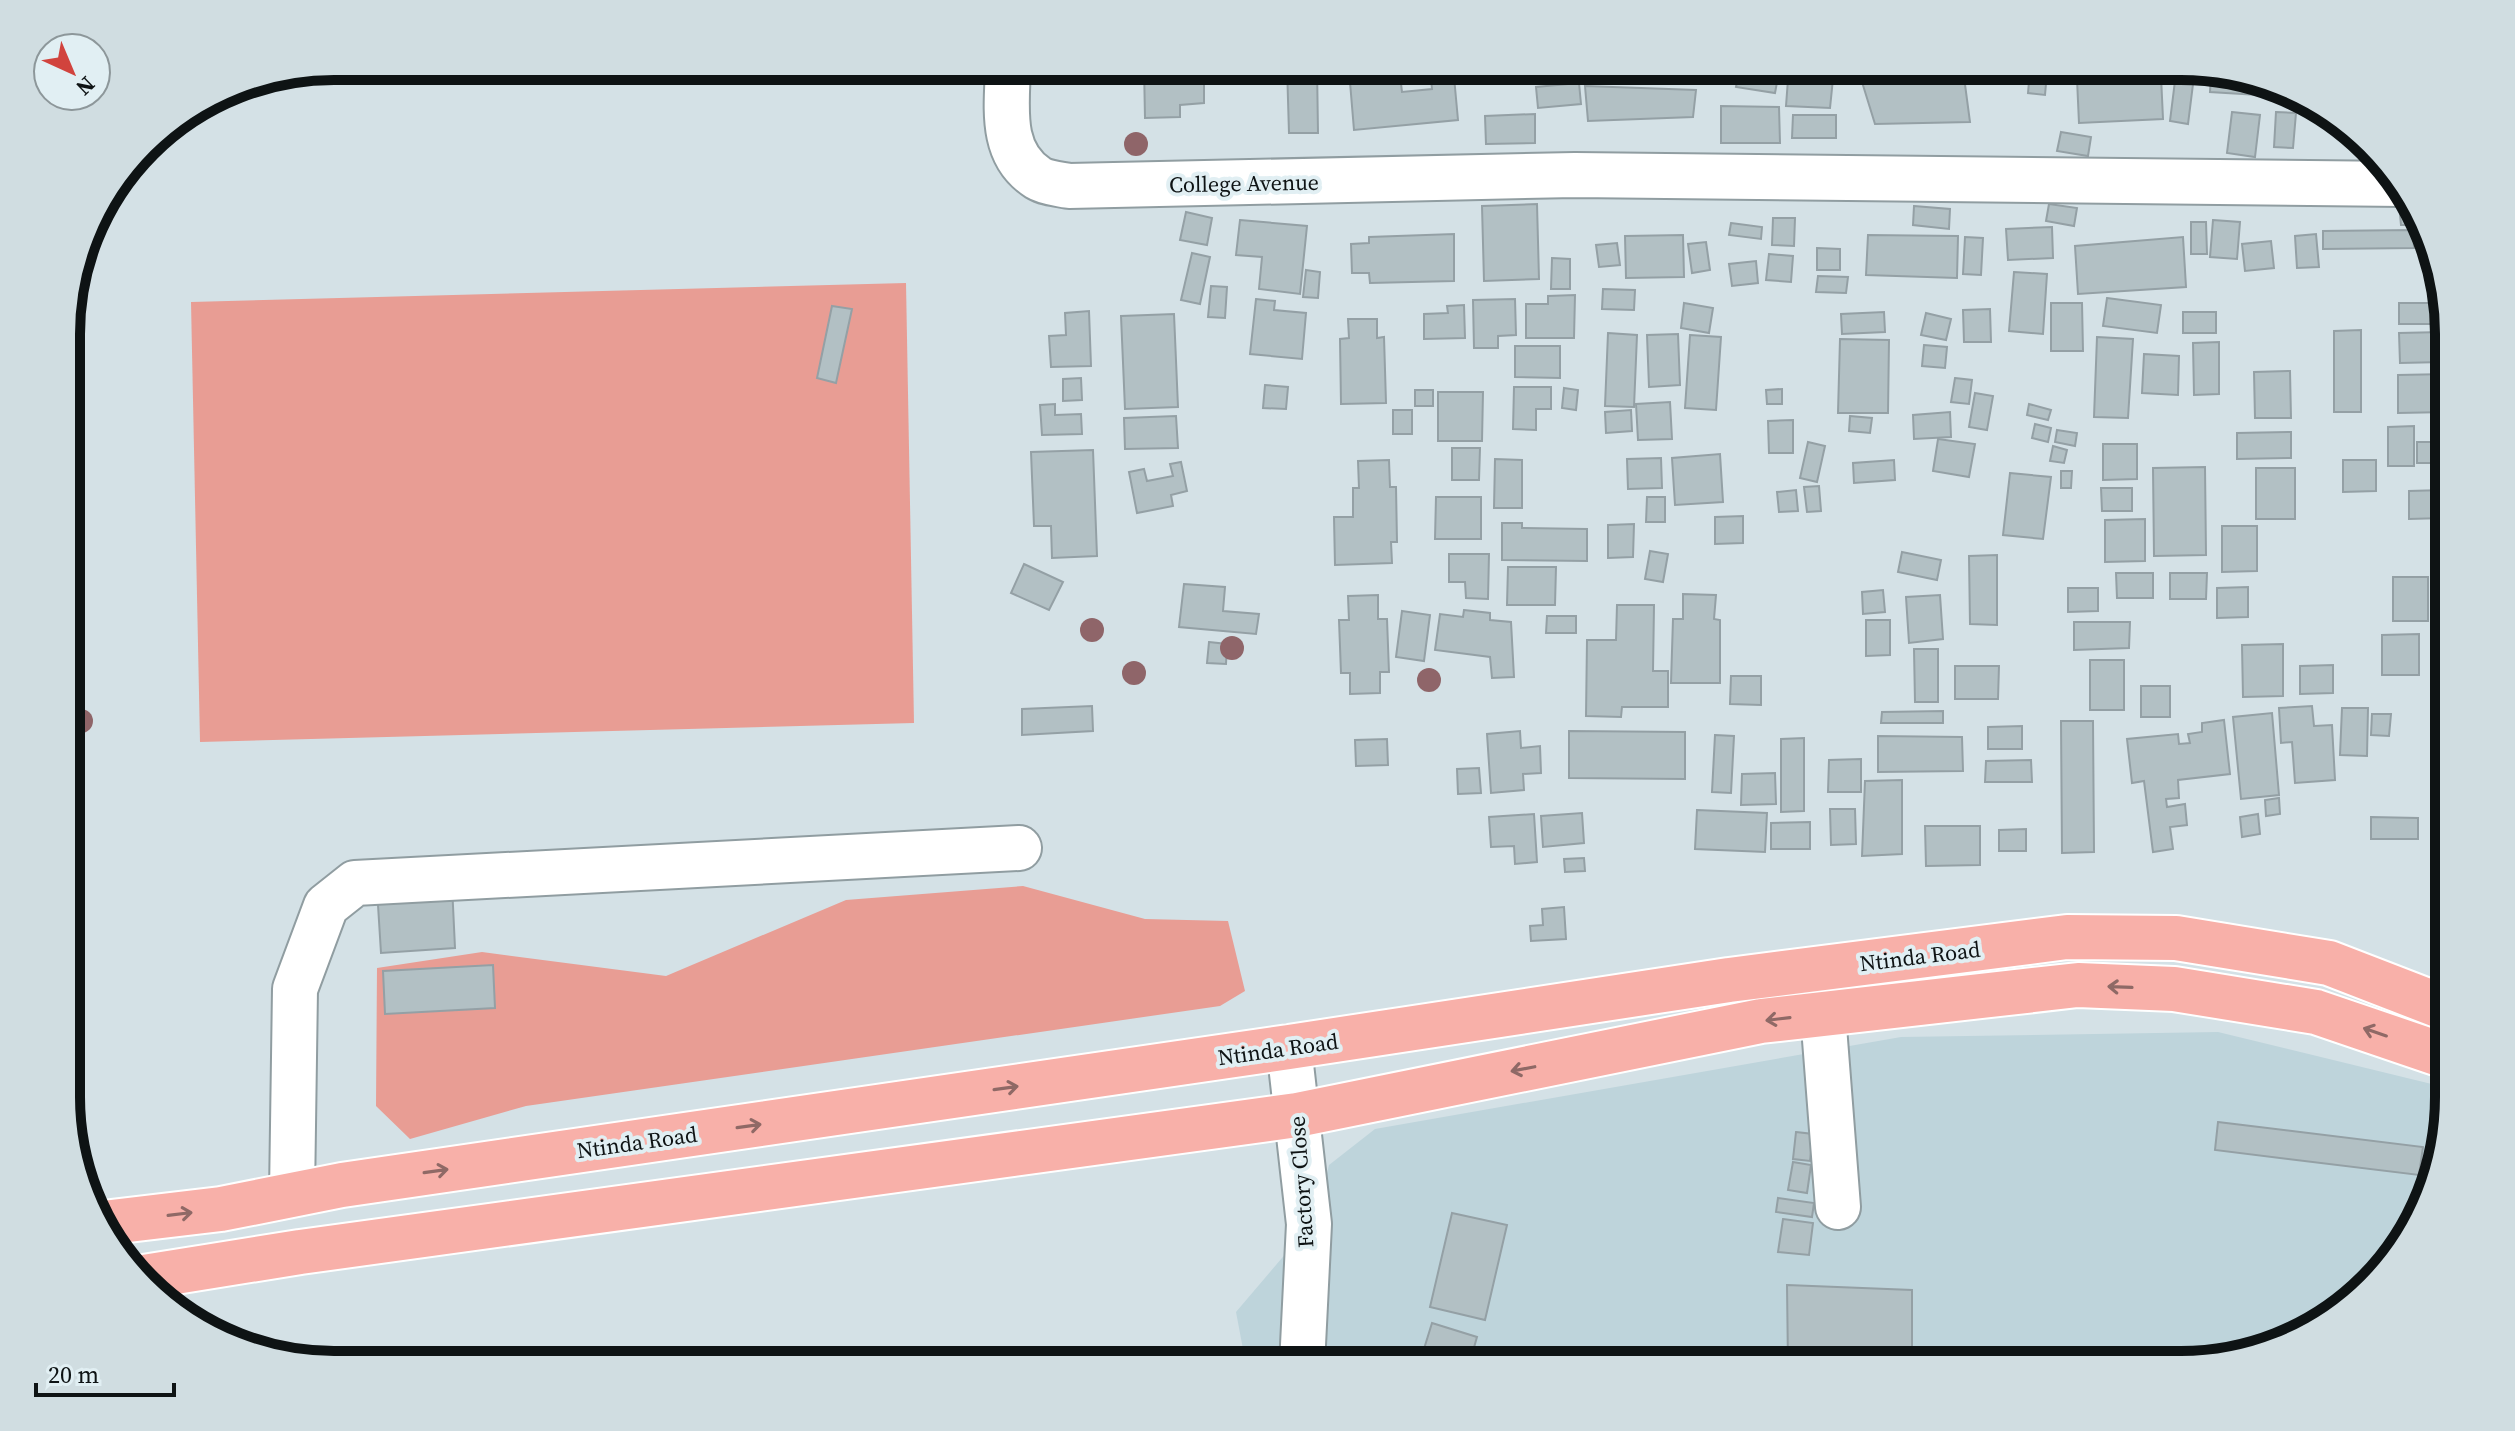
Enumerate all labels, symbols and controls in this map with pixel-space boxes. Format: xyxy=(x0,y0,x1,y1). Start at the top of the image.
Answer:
north arrow xyxy=(32,32,112,112)
text: N xyxy=(70,70,102,103)
street label: College Avenue xyxy=(1169,167,1319,199)
street label: Ntinda Road xyxy=(1858,934,1983,978)
one-way arrow xyxy=(2107,979,2134,994)
one-way arrow xyxy=(1765,1012,1792,1027)
one-way arrow xyxy=(2362,1024,2387,1039)
street label: Ntinda Road xyxy=(1216,1026,1341,1072)
one-way arrow xyxy=(1511,1063,1536,1078)
one-way arrow xyxy=(993,1080,1019,1095)
street label: Factory Close xyxy=(1281,1115,1321,1249)
one-way arrow xyxy=(736,1118,761,1133)
street label: Ntinda Road xyxy=(575,1119,700,1165)
one-way arrow xyxy=(423,1163,449,1178)
one-way arrow xyxy=(166,1206,193,1221)
scale bar xyxy=(36,1347,174,1397)
text: 20 m xyxy=(48,1358,99,1391)

